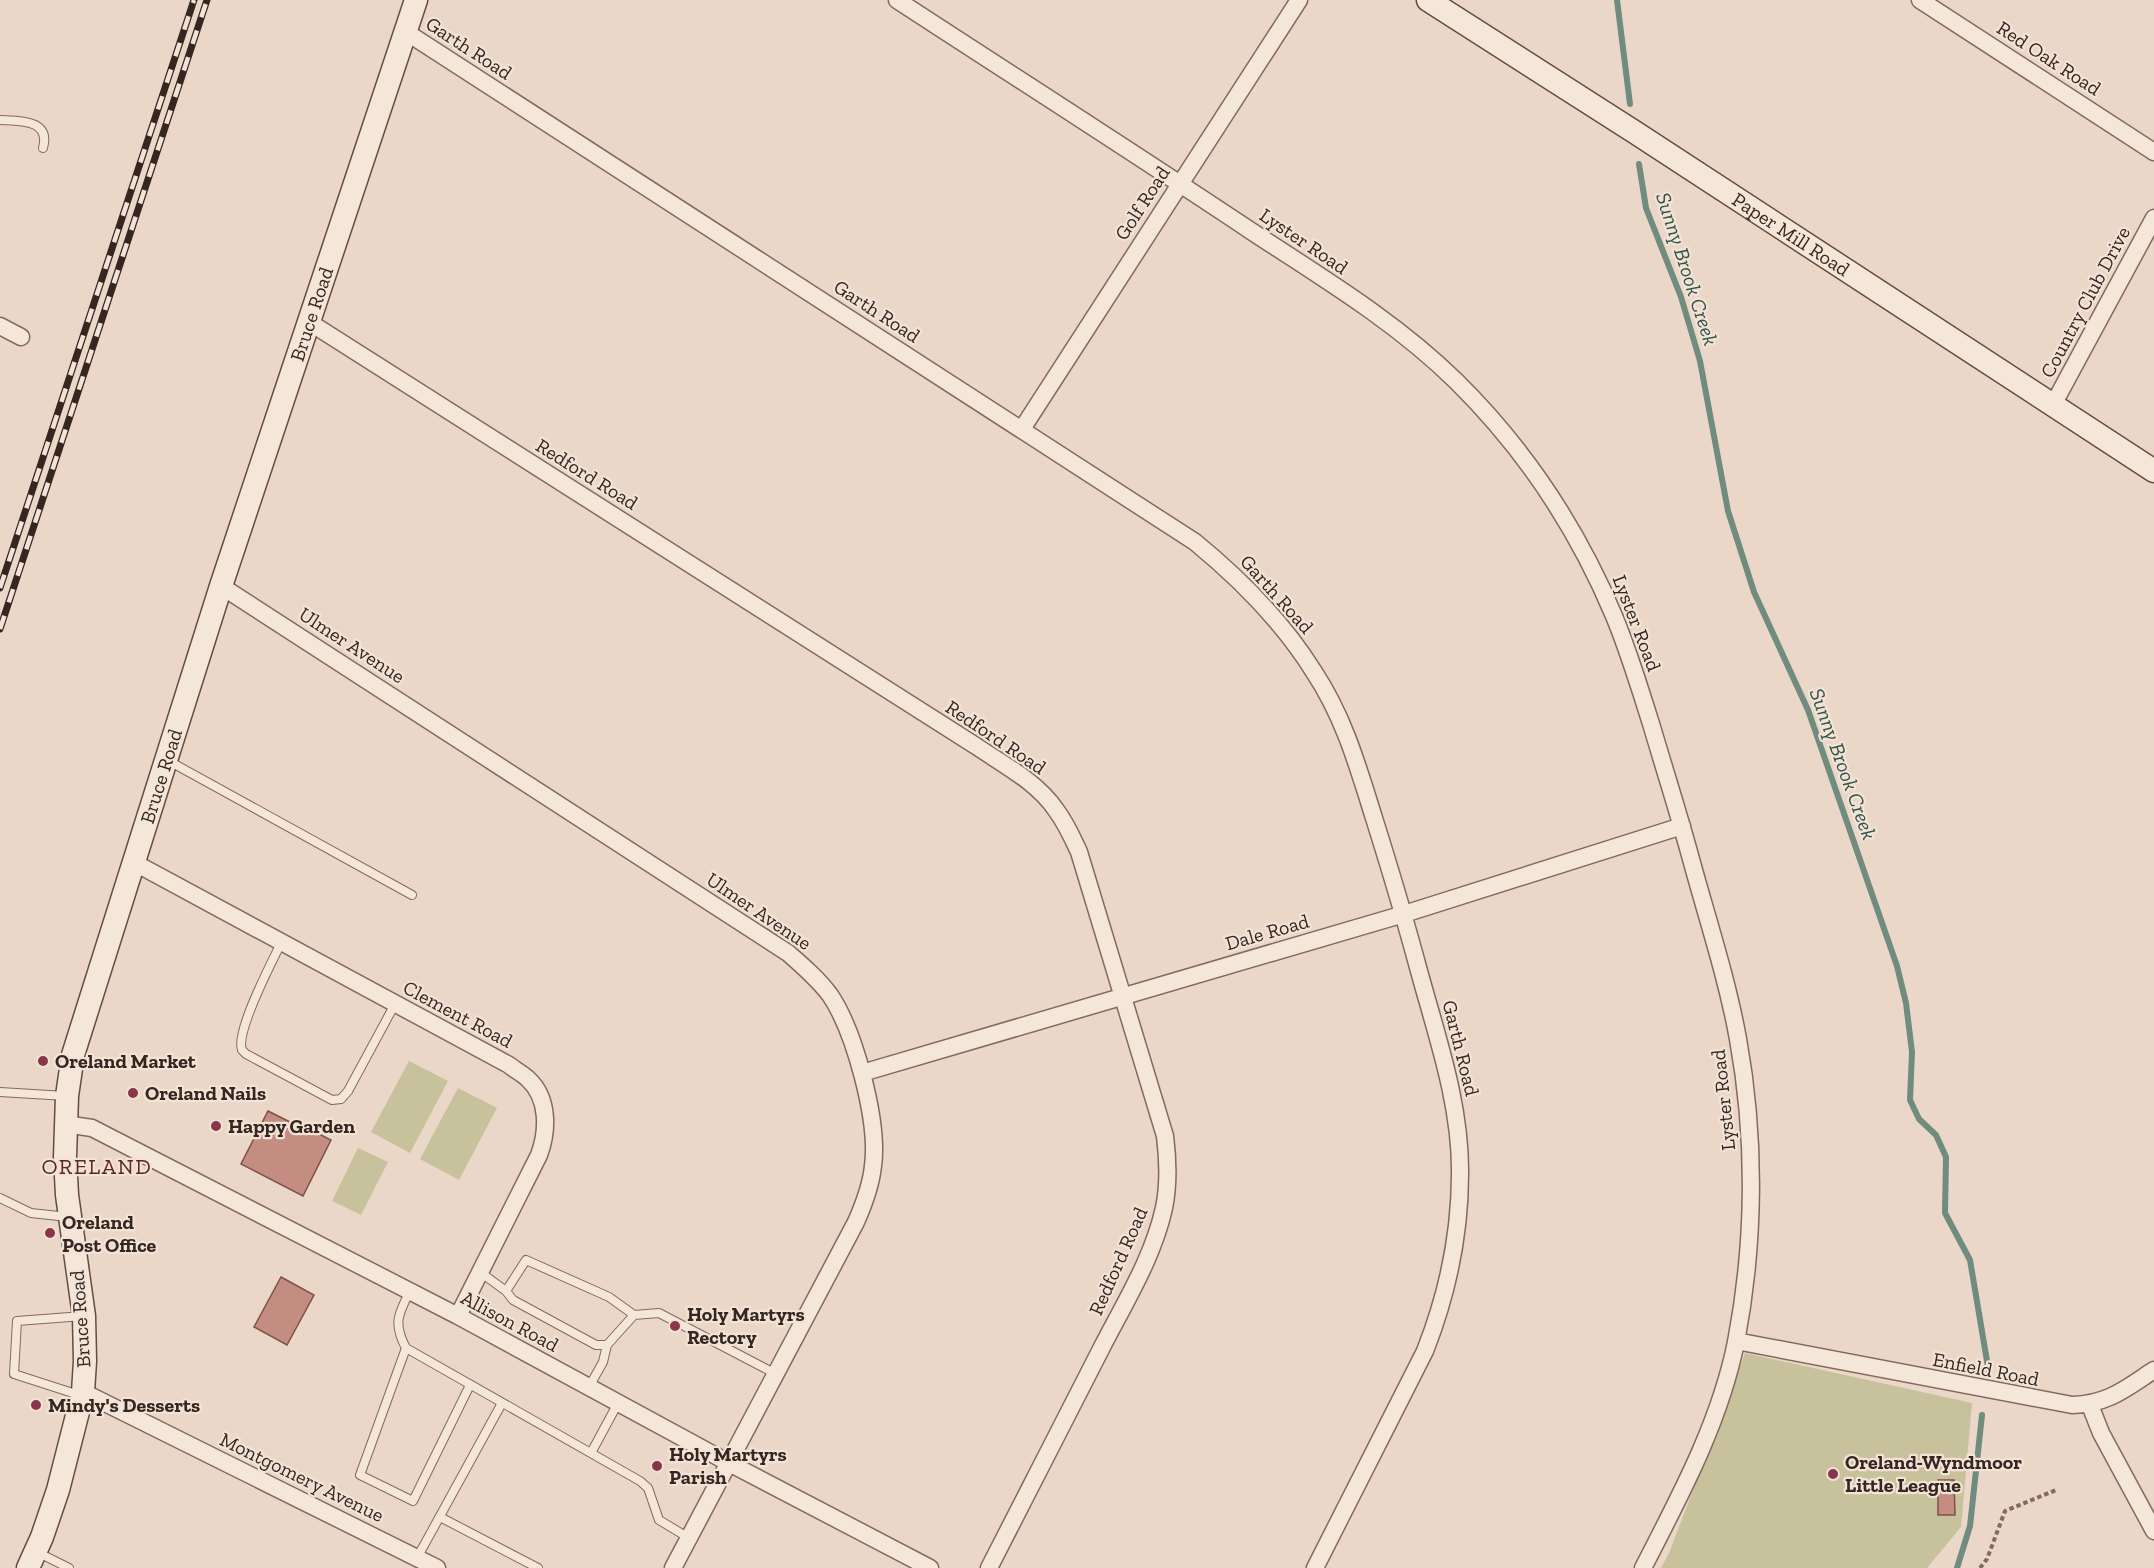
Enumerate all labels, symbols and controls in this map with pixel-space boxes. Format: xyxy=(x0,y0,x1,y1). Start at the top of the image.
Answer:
street label: Garth Road xyxy=(421,11,517,85)
street label: Red Oak Road xyxy=(1993,16,2105,101)
street label: Golf Road xyxy=(1109,162,1175,244)
street label: Paper Mill Road xyxy=(1728,187,1854,281)
water label: Sunny Brook Creek xyxy=(1651,189,1724,349)
street label: Lyster Road xyxy=(1255,203,1353,279)
street label: Country Club Drive xyxy=(2035,222,2135,382)
street label: Bruce Road xyxy=(285,264,338,364)
street label: Garth Road xyxy=(829,274,925,348)
street label: Redford Road xyxy=(531,433,643,515)
street label: Garth Road xyxy=(1235,550,1319,638)
street label: Lyster Road xyxy=(1608,571,1666,675)
street label: Ulmer Avenue xyxy=(294,602,410,688)
water label: Sunny Brook Creek xyxy=(1804,685,1882,843)
street label: Redford Road xyxy=(941,695,1051,779)
street label: Bruce Road xyxy=(135,726,187,826)
street label: Ulmer Avenue xyxy=(702,867,816,955)
street label: Dale Road xyxy=(1222,909,1312,955)
street label: Clement Road xyxy=(399,975,517,1053)
street label: Garth Road xyxy=(1438,998,1484,1098)
street label: Lyster Road xyxy=(1706,1048,1740,1152)
place label: Oreland Market xyxy=(55,1049,197,1073)
marker: Oreland Market xyxy=(36,1054,50,1068)
place label: Oreland Nails xyxy=(145,1081,266,1105)
marker: Oreland Nails xyxy=(126,1086,140,1100)
place label: Happy Garden xyxy=(228,1114,355,1138)
marker: Happy Garden xyxy=(209,1119,223,1133)
district label: ORELAND xyxy=(42,1153,152,1180)
street label: Redford Road xyxy=(1083,1203,1153,1319)
place label: Oreland Post Office xyxy=(62,1210,157,1257)
marker: Oreland Post Office xyxy=(43,1226,57,1240)
street label: Bruce Road xyxy=(65,1269,95,1369)
street label: Allison Road xyxy=(457,1285,563,1357)
place label: Holy Martyrs Rectory xyxy=(687,1302,805,1349)
marker: Holy Martyrs Rectory xyxy=(668,1319,682,1333)
street label: Enfield Road xyxy=(1931,1347,2041,1391)
place label: Mindy's Desserts xyxy=(48,1393,200,1417)
marker: Mindy's Desserts xyxy=(29,1398,43,1412)
street label: Montgomery Avenue xyxy=(216,1427,388,1527)
place label: Holy Martyrs Parish xyxy=(669,1442,787,1489)
place label: Oreland-Wyndmoor Little League xyxy=(1845,1450,2022,1497)
marker: Holy Martyrs Parish xyxy=(650,1459,664,1473)
marker: Oreland-Wyndmoor Little League xyxy=(1826,1467,1840,1481)

